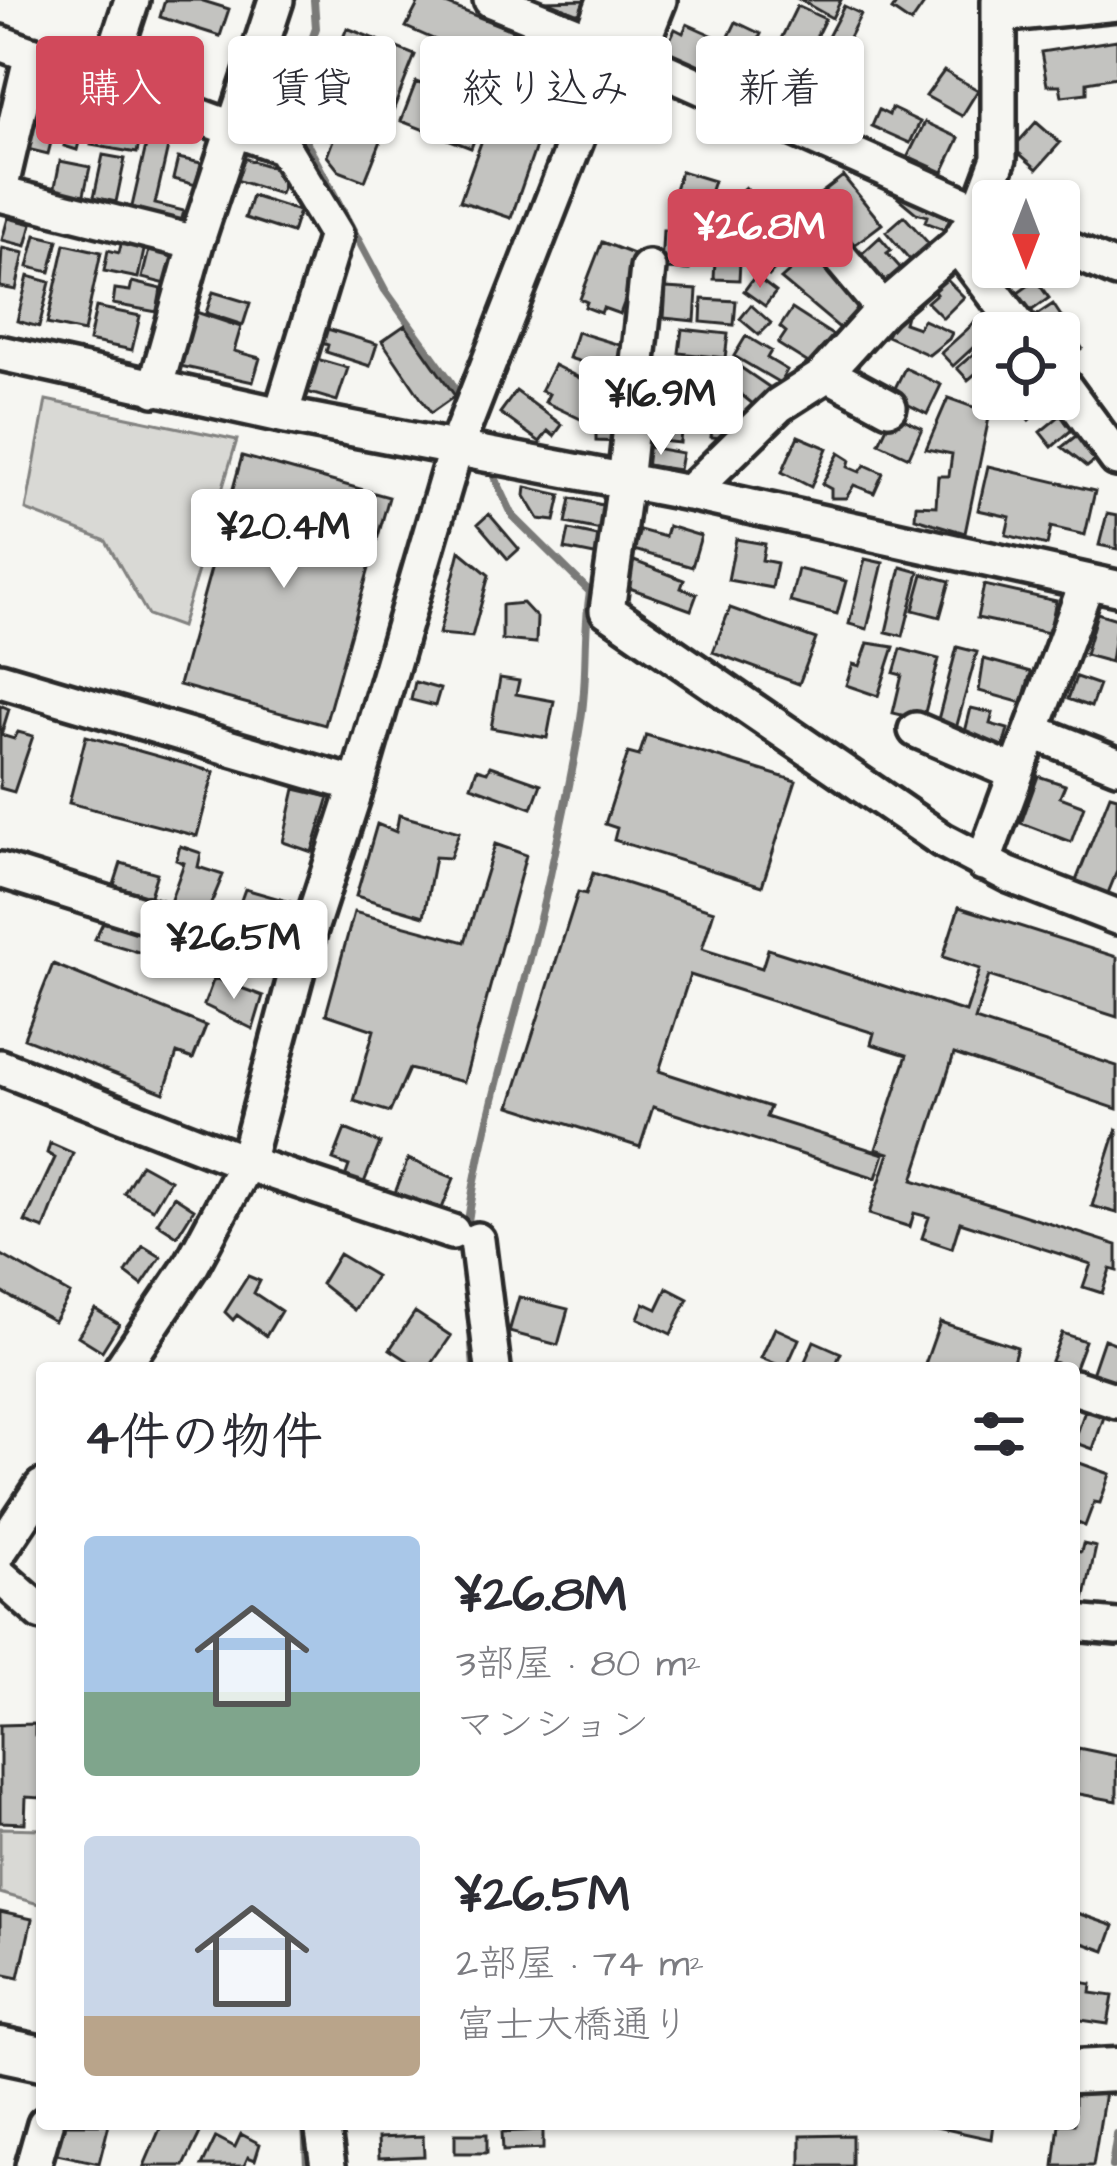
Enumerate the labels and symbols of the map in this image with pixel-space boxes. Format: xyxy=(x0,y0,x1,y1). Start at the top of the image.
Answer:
north arrow xyxy=(972,180,1080,288)
pin: ¥26.8M xyxy=(662,189,858,291)
pin: ¥16.9M xyxy=(563,356,759,458)
pin: ¥20.4M xyxy=(186,489,382,591)
pin: ¥26.5M xyxy=(136,900,332,1002)

